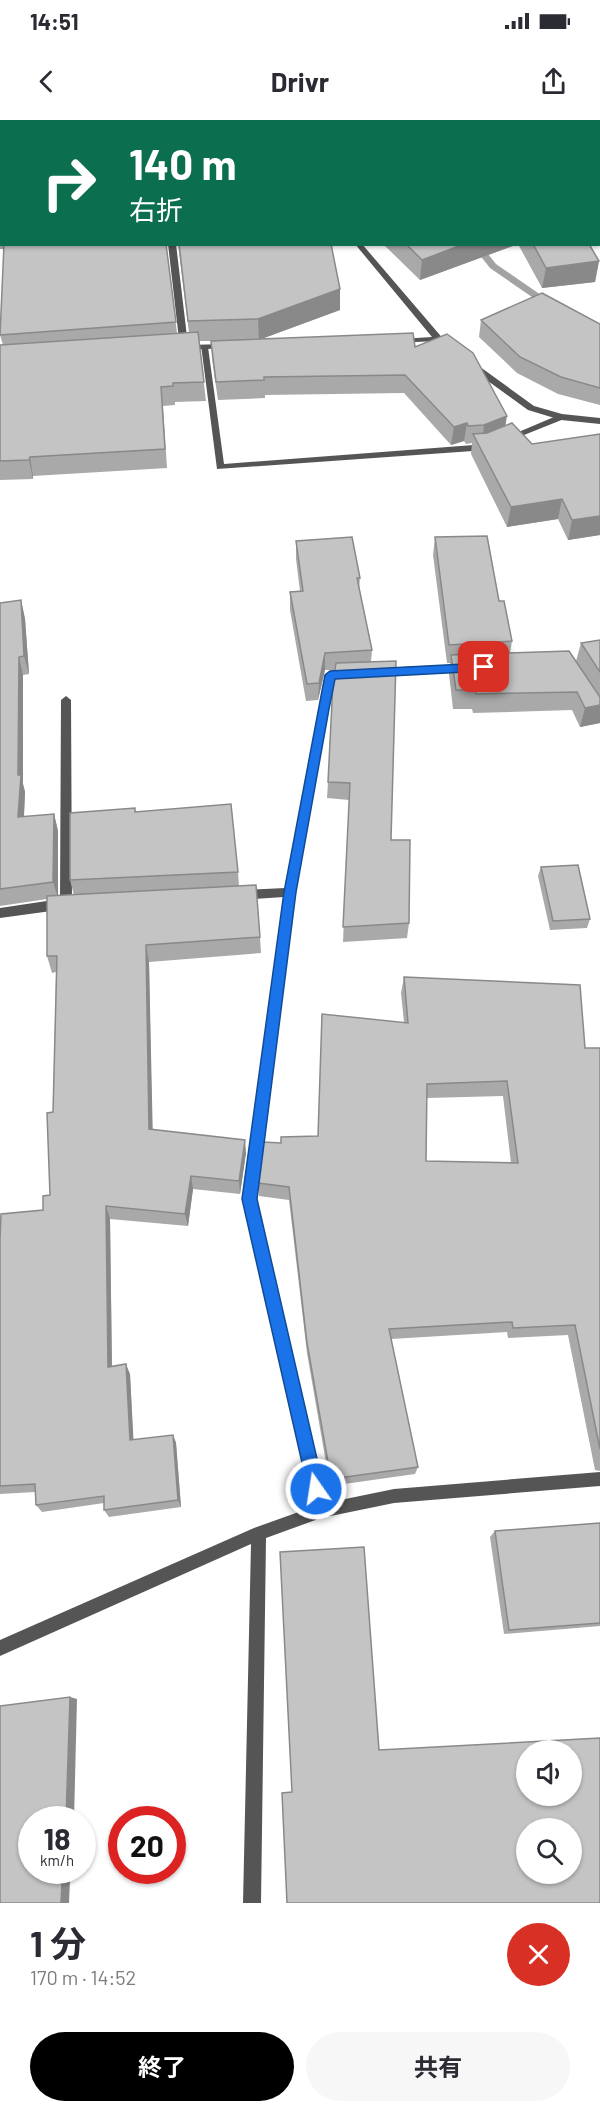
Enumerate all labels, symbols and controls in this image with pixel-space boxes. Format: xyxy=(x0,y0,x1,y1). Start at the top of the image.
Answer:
text: 14:51 xyxy=(30,8,79,34)
icon: back xyxy=(30,65,63,98)
text: Drivr xyxy=(271,65,329,97)
icon: share xyxy=(537,65,570,98)
text: 140 m xyxy=(129,138,237,188)
icon: right xyxy=(30,144,108,222)
text: 右折 xyxy=(129,193,183,225)
pin xyxy=(458,641,509,692)
icon: arrive xyxy=(467,650,500,683)
position arrow xyxy=(284,1457,348,1521)
map controls xyxy=(516,1740,582,1884)
button: sound xyxy=(516,1740,582,1806)
speed limit sign: 20 xyxy=(108,1806,186,1884)
button: search xyxy=(516,1818,582,1884)
text: 18 xyxy=(44,1820,70,1856)
text: km/h xyxy=(40,1851,74,1869)
text: 1 分 xyxy=(30,1921,86,1964)
button: close xyxy=(507,1923,570,1986)
text: 170 m · 14:52 xyxy=(30,1965,136,1989)
button: 終了 xyxy=(30,2032,294,2101)
button: 共有 xyxy=(306,2032,570,2101)

